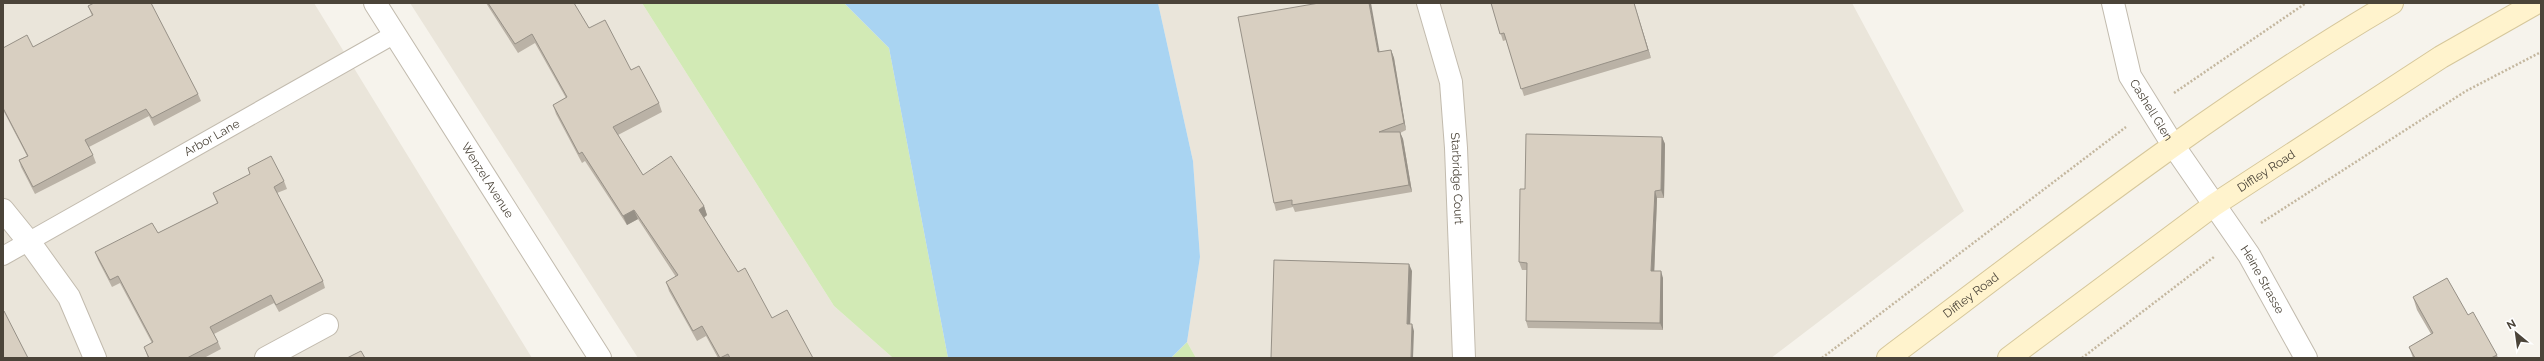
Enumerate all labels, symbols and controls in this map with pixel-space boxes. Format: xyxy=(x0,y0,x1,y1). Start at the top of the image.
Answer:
street label: Cashell Glen xyxy=(2127,77,2176,143)
street label: Arbor Lane xyxy=(182,116,242,159)
street label: Starbridge Court xyxy=(1448,132,1466,225)
street label: Wenzel Avenue xyxy=(458,140,516,221)
street label: Diffley Road xyxy=(2235,147,2298,195)
street label: Heine Strasse xyxy=(2238,243,2287,316)
street label: Diffley Road xyxy=(1940,270,2002,321)
north arrow xyxy=(2496,313,2536,353)
text: N xyxy=(2505,317,2518,332)

